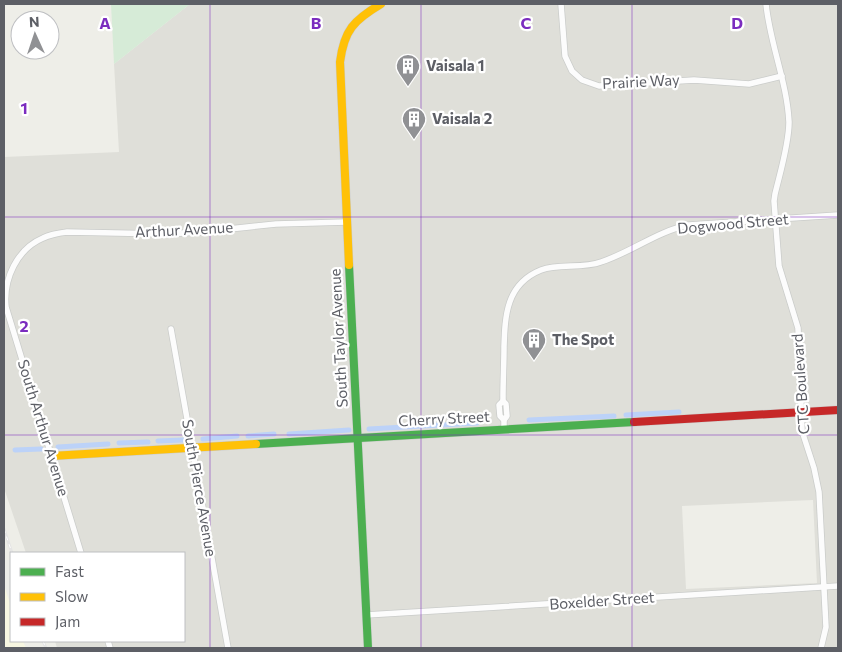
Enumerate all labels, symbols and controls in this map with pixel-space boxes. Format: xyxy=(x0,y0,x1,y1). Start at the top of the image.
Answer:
north arrow xyxy=(10,10,60,60)
text: N xyxy=(29,13,40,30)
text: A xyxy=(99,13,111,32)
text: B xyxy=(311,13,322,32)
text: C xyxy=(521,13,532,32)
text: D xyxy=(731,13,743,32)
building icon: Vaisala 1 xyxy=(395,53,421,87)
place label: Vaisala 1 xyxy=(426,56,484,74)
street label: Prairie Way xyxy=(602,70,680,92)
text: 1 xyxy=(20,98,28,117)
building icon: Vaisala 2 xyxy=(401,106,427,140)
place label: Vaisala 2 xyxy=(432,109,492,127)
street label: Dogwood Street xyxy=(676,209,789,237)
street label: Arthur Avenue xyxy=(134,217,234,241)
street label: South Taylor Avenue xyxy=(325,268,351,408)
text: 2 xyxy=(19,316,29,335)
building icon: The Spot xyxy=(521,327,547,361)
place label: The Spot xyxy=(552,330,614,348)
street label: CTC Boulevard xyxy=(788,333,812,435)
street label: South Arthur Avenue xyxy=(15,357,73,498)
street label: Cherry Street xyxy=(398,407,490,429)
street label: South Pierce Avenue xyxy=(179,418,221,558)
legend xyxy=(10,552,185,642)
text: Fast xyxy=(55,562,84,580)
text: Slow xyxy=(55,587,88,605)
street label: Boxelder Street xyxy=(549,587,655,613)
text: Jam xyxy=(55,612,80,630)

